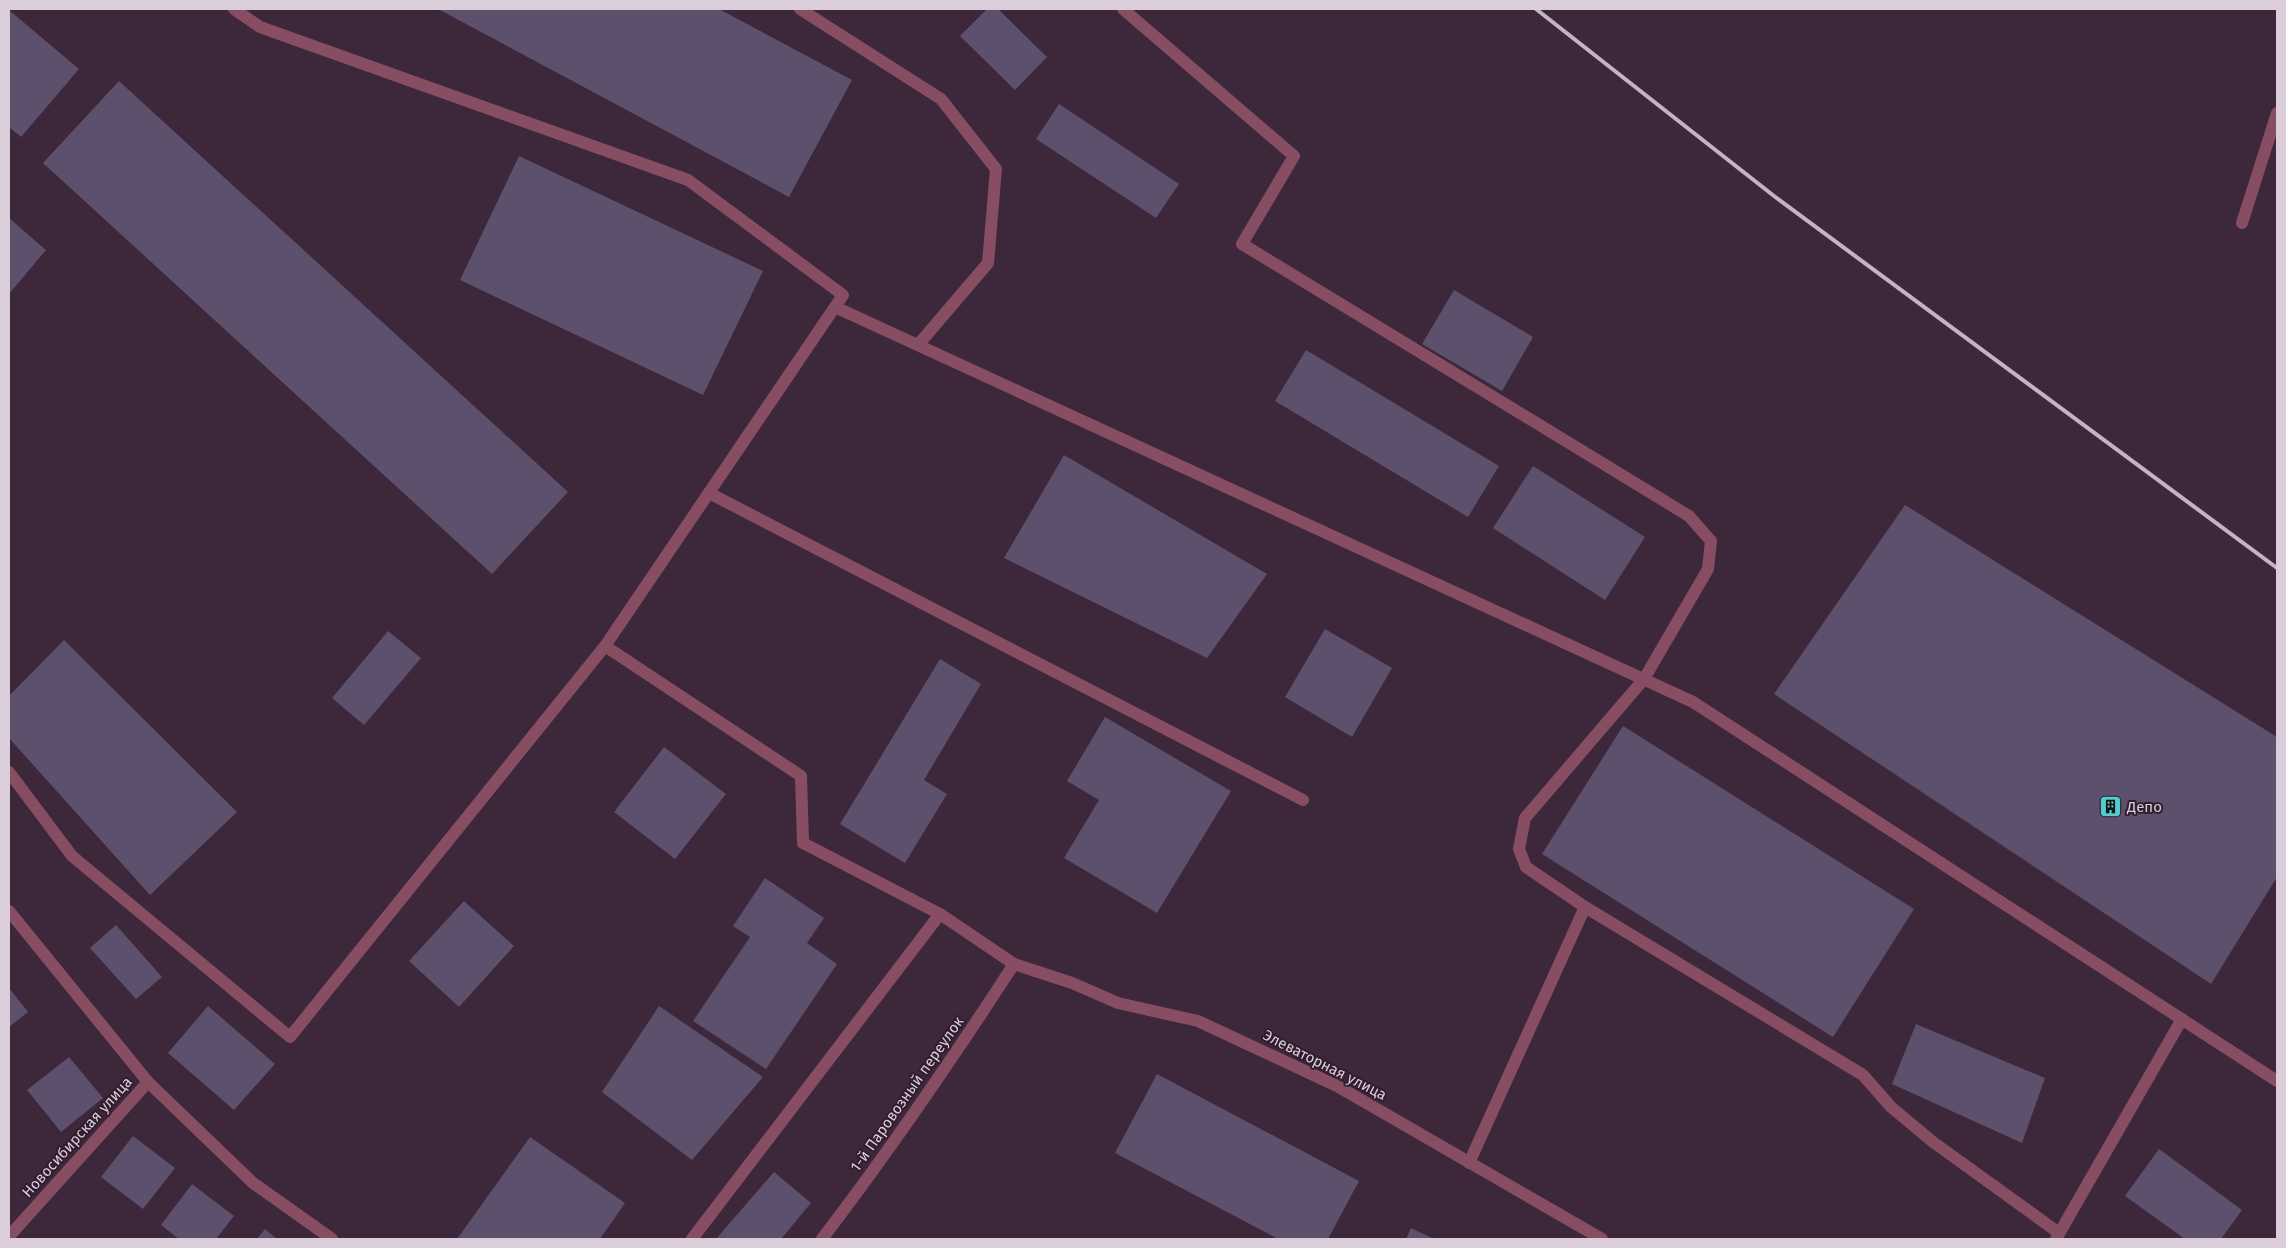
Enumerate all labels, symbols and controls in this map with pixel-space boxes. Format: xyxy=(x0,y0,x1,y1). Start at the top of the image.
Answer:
building icon: Депо xyxy=(2099,795,2123,819)
place label: Депо xyxy=(2126,798,2162,816)
street label: 1-й Паровозный переулок xyxy=(847,1013,968,1175)
street label: Элеваторная улица xyxy=(1260,1026,1390,1104)
street label: Новосибирская улица xyxy=(18,1073,136,1201)

